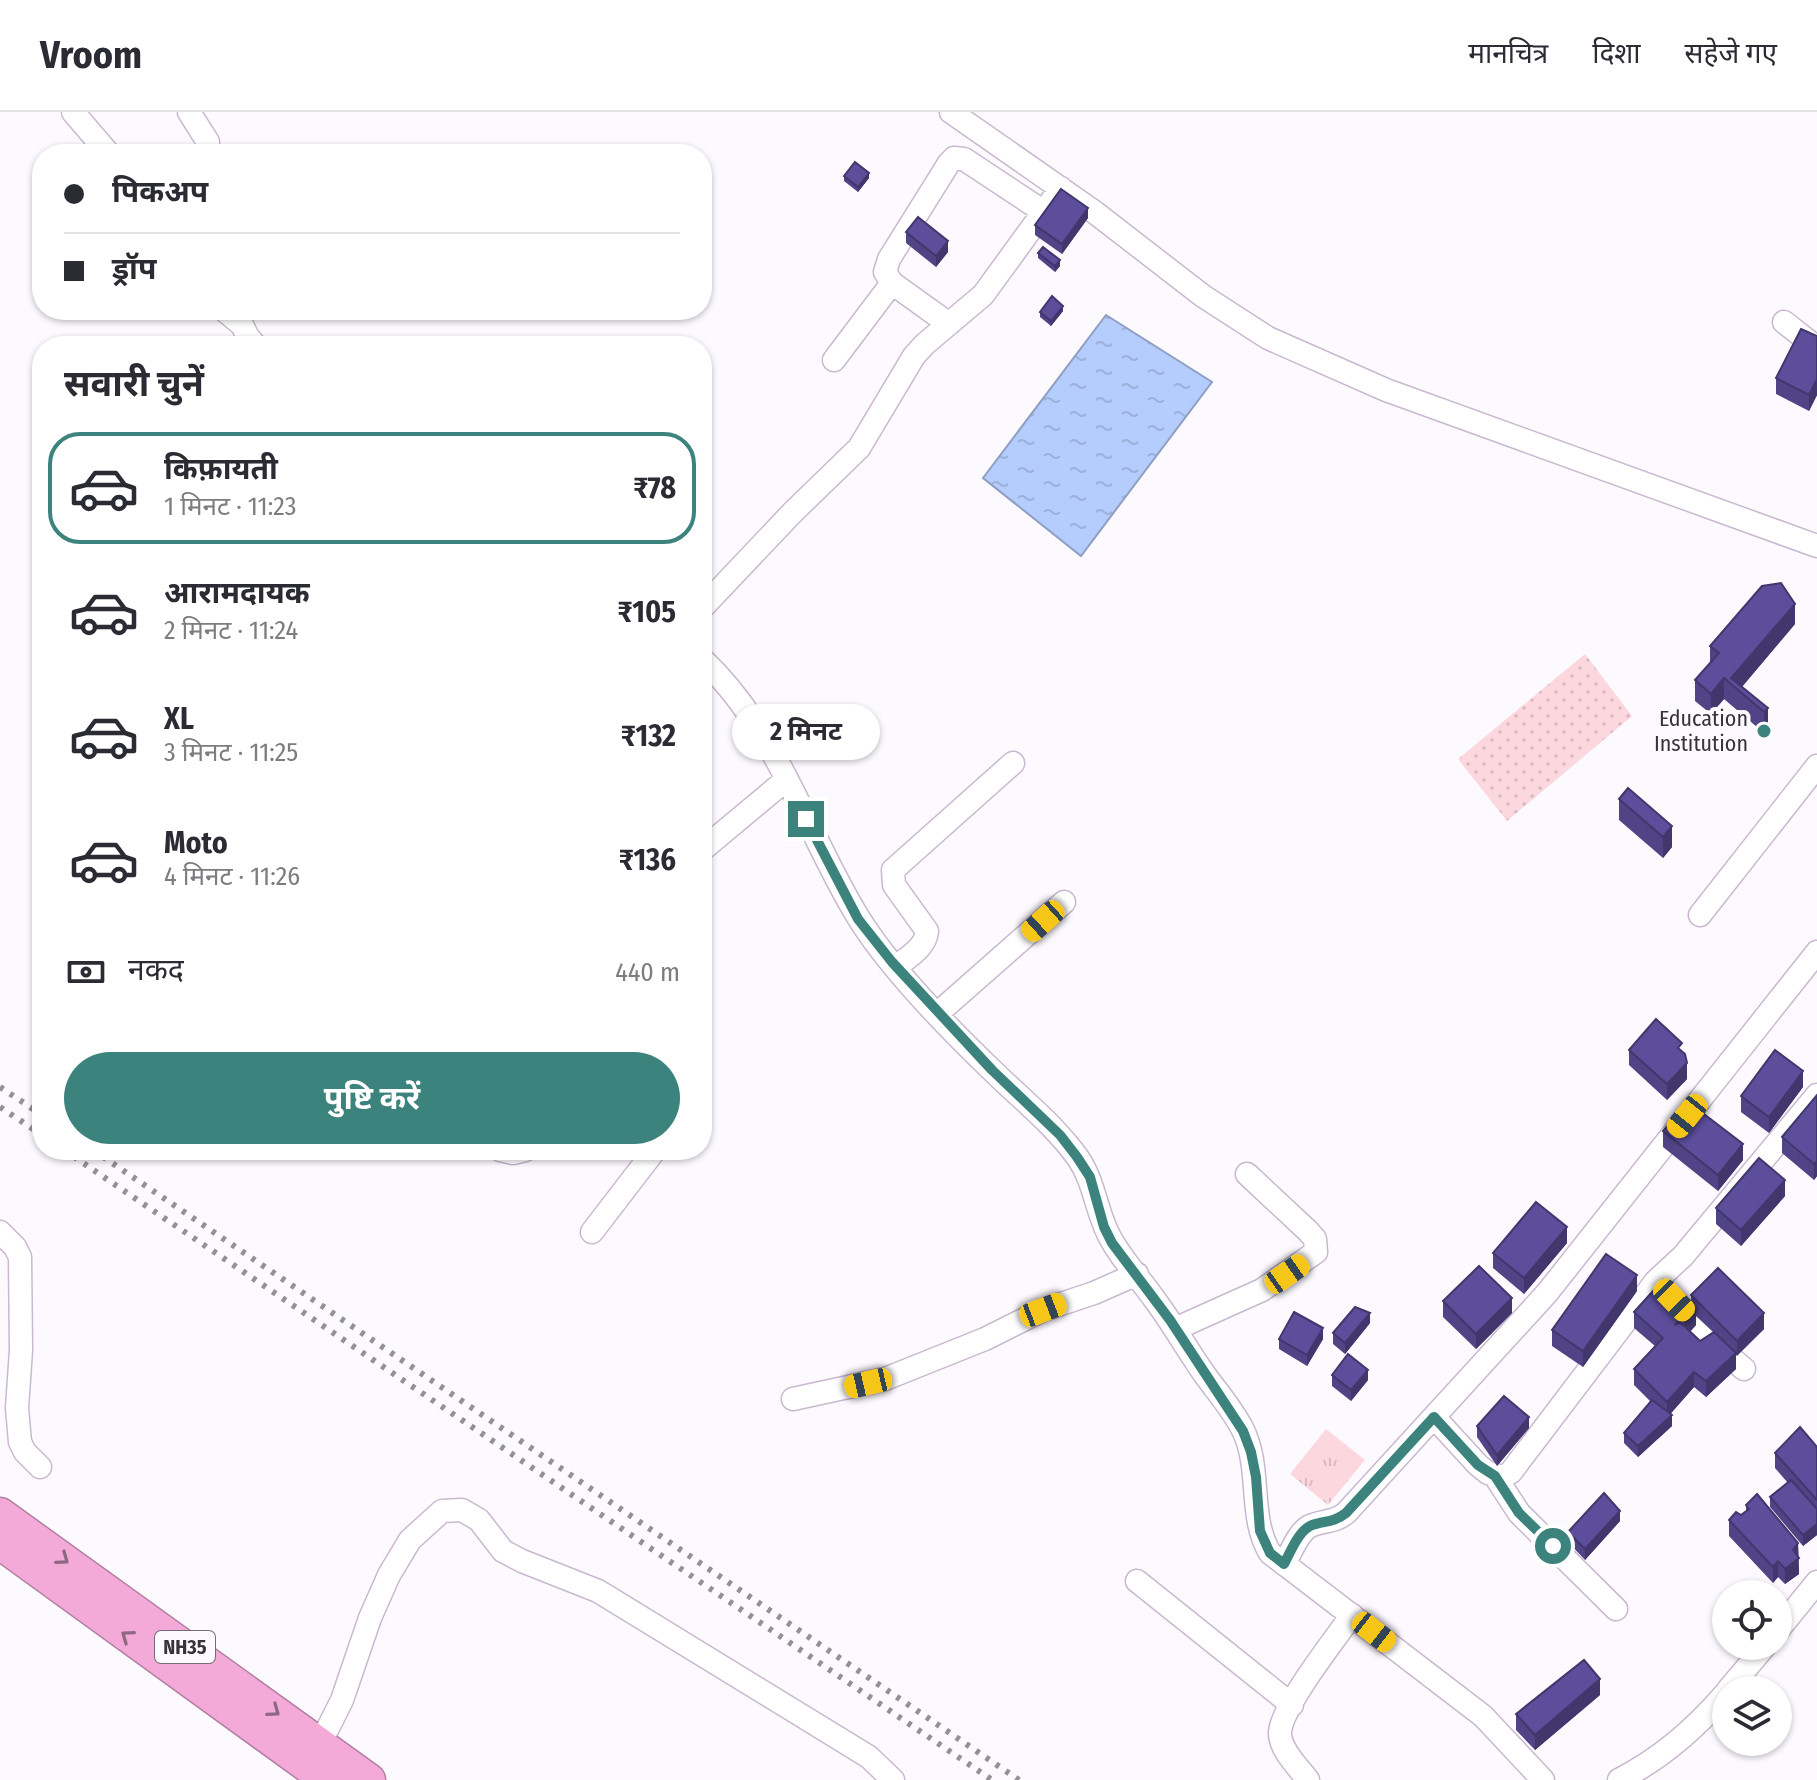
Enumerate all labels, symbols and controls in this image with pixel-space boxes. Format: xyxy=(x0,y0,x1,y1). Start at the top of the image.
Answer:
text: Vroom xyxy=(40,32,142,78)
text: मानचित्र xyxy=(1468,37,1548,70)
text: दिशा xyxy=(1592,37,1641,70)
text: सहेजे गए xyxy=(1685,37,1777,70)
text: पिकअप xyxy=(112,174,208,210)
text: ड्रॉप xyxy=(112,251,156,287)
text: सवारी चुनें xyxy=(64,362,204,406)
text: किफ़ायती xyxy=(164,451,278,487)
icon: car xyxy=(68,452,140,524)
text: ₹78 xyxy=(633,470,676,506)
text: 1 मिनट · 11:23 xyxy=(164,491,296,522)
text: आरामदायक xyxy=(164,575,310,611)
icon: car xyxy=(68,576,140,648)
text: ₹105 xyxy=(618,594,676,630)
text: 2 मिनट · 11:24 xyxy=(164,615,298,646)
icon: car xyxy=(68,700,140,772)
text: XL xyxy=(164,701,194,737)
callout: 2 मिनट xyxy=(732,703,880,759)
place label: Education Institution xyxy=(1654,705,1748,757)
text: 2 मिनट xyxy=(770,716,842,747)
text: ₹132 xyxy=(621,718,676,754)
marker: Education Institution xyxy=(1755,722,1773,740)
text: 3 मिनट · 11:25 xyxy=(164,737,298,768)
route end xyxy=(788,801,824,837)
icon: car xyxy=(68,824,140,896)
text: Moto xyxy=(164,825,228,861)
text: ₹136 xyxy=(619,842,676,878)
text: 4 मिनट · 11:26 xyxy=(164,861,300,892)
car xyxy=(1017,896,1069,946)
icon: cash xyxy=(64,950,108,994)
text: नकद xyxy=(128,952,184,988)
text: 440 m xyxy=(615,957,680,988)
button: पुष्टि करें xyxy=(64,1052,680,1144)
car xyxy=(1663,1090,1711,1142)
car xyxy=(1260,1250,1314,1298)
car xyxy=(1649,1274,1699,1326)
car xyxy=(1016,1290,1070,1330)
car xyxy=(842,1366,894,1400)
route start xyxy=(1535,1528,1571,1564)
one-way arrow xyxy=(55,1549,69,1564)
map controls xyxy=(1712,1580,1792,1756)
button: locate xyxy=(1712,1580,1792,1660)
car xyxy=(1348,1608,1400,1656)
one-way arrow xyxy=(121,1631,136,1646)
road number: NH35 xyxy=(155,1631,215,1663)
button: layers xyxy=(1712,1676,1792,1756)
one-way arrow xyxy=(266,1701,280,1716)

